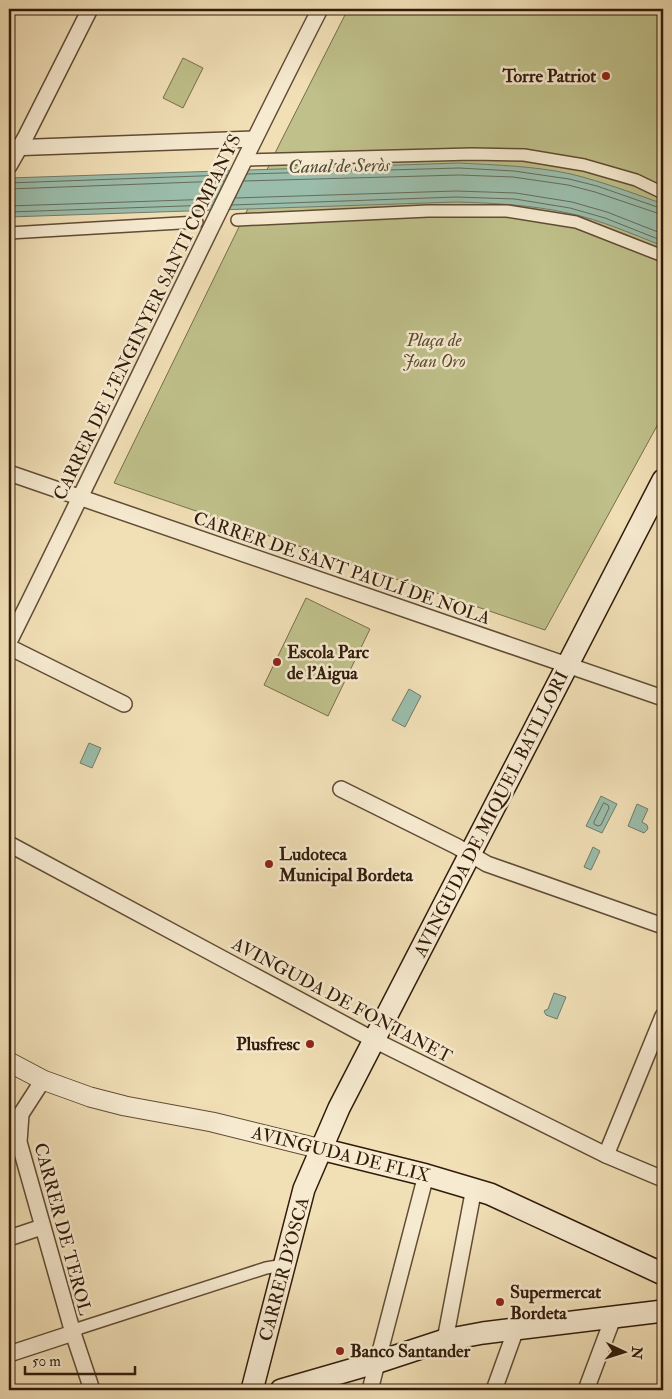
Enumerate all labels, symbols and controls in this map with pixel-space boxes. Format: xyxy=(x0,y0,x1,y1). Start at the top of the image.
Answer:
place label: Torre Patriot xyxy=(501,65,596,88)
marker: Torre Patriot xyxy=(600,70,612,82)
street label: CARRER DE L'ENGINYER SANTI COMPANYS xyxy=(48,130,246,504)
water label: Canal de Seròs xyxy=(288,153,391,179)
park label: Plaça de Joan Oro xyxy=(402,329,466,373)
street label: CARRER DE SANT PAULÍ DE NOLA xyxy=(190,507,494,630)
place label: Escola Parc de l'Aigua xyxy=(287,641,370,685)
marker: Escola Parc de l'Aigua xyxy=(271,656,283,668)
street label: AVINGUDA DE MIQUEL BATLLORI xyxy=(408,667,574,962)
place label: Ludoteca Municipal Bordeta xyxy=(278,843,414,887)
marker: Ludoteca Municipal Bordeta xyxy=(263,858,275,870)
street label: AVINGUDA DE FONTANET xyxy=(227,932,456,1069)
place label: Plusfresc xyxy=(236,1033,301,1056)
marker: Plusfresc xyxy=(304,1038,316,1050)
street label: AVINGUDA DE FLIX xyxy=(248,1121,432,1188)
street label: CARRER DE TEROL xyxy=(28,1140,97,1318)
street label: CARRER D'OSCA xyxy=(254,1194,315,1344)
place label: Supermercat Bordeta xyxy=(510,1281,601,1325)
marker: Supermercat Bordeta xyxy=(494,1296,506,1308)
north arrow xyxy=(600,1326,650,1376)
place label: Banco Santander xyxy=(350,1340,471,1363)
scale bar xyxy=(25,1344,135,1376)
marker: Banco Santander xyxy=(334,1345,346,1357)
text: N xyxy=(628,1345,645,1360)
text: 50 m xyxy=(32,1352,61,1371)

